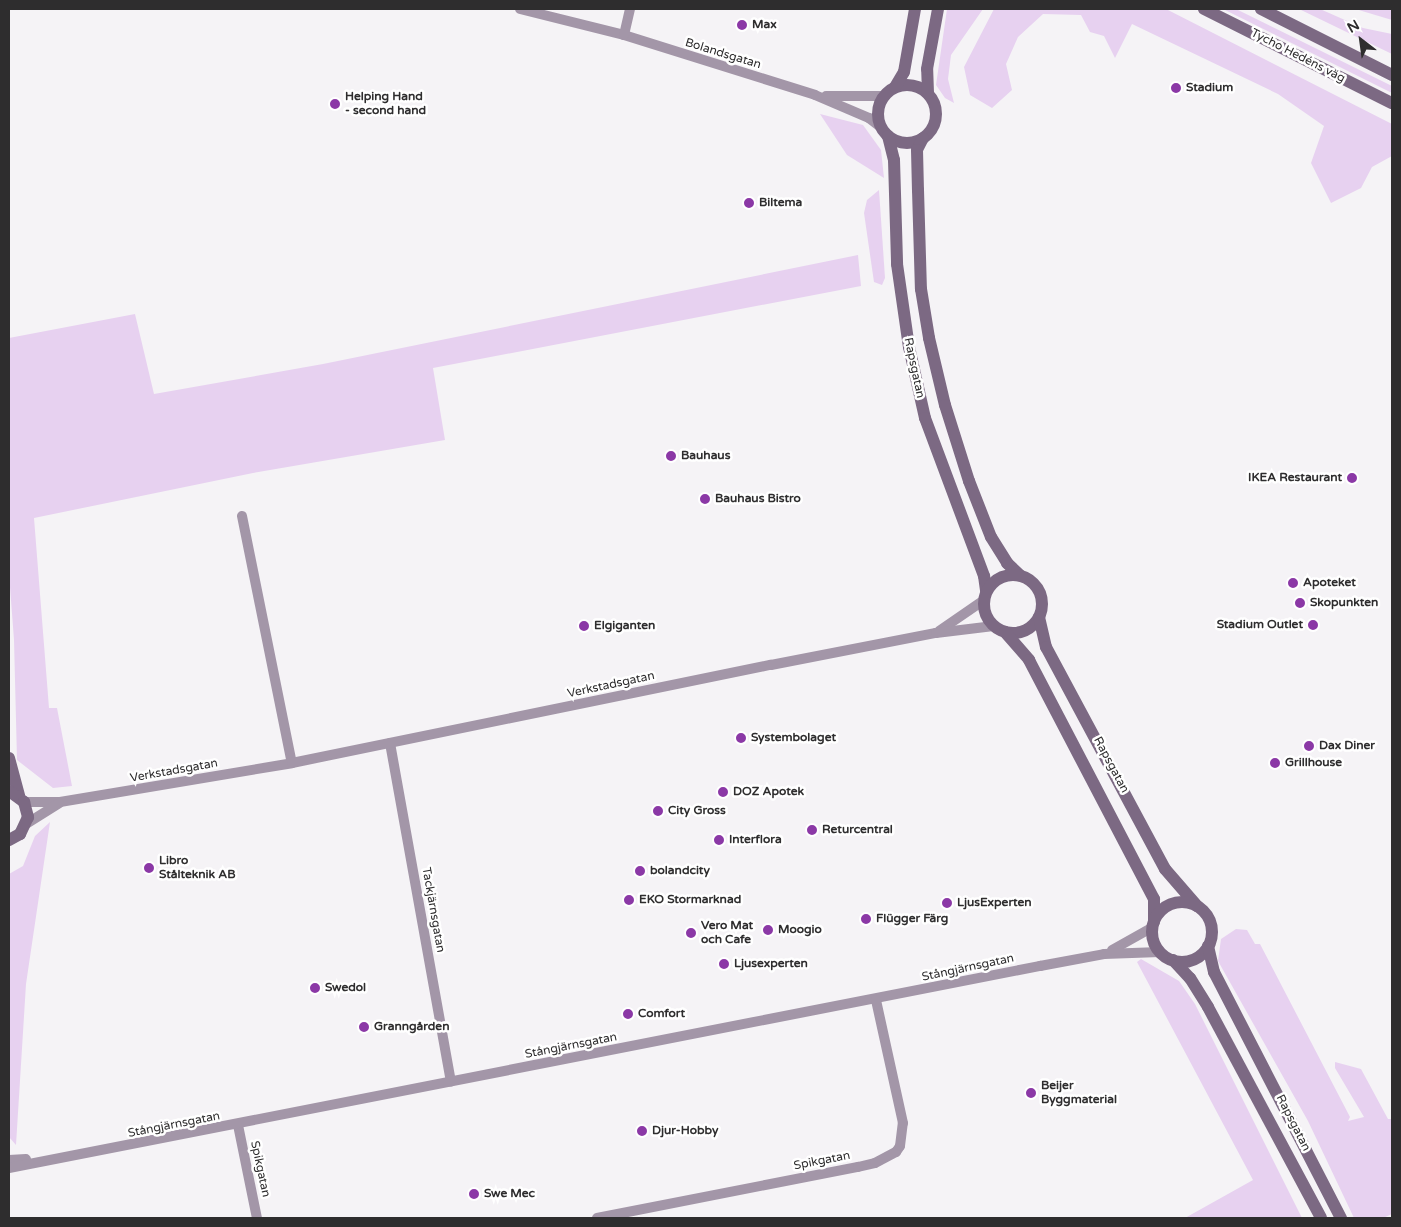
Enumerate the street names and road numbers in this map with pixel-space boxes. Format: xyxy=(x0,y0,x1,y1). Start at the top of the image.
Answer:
street label: Tycho Hedéns väg xyxy=(1248,26,1348,86)
street label: Bolandsgatan xyxy=(683,36,763,72)
street label: Rapsgatan xyxy=(901,336,927,400)
street label: Verkstadsgatan xyxy=(566,669,656,701)
street label: Rapsgatan xyxy=(1090,735,1132,795)
street label: Verkstadsgatan xyxy=(129,756,219,786)
street label: Tackjärnsgatan xyxy=(418,866,448,954)
street label: Stångjärnsgatan xyxy=(921,951,1015,985)
street label: Stångjärnsgatan xyxy=(524,1030,618,1062)
street label: Rapsgatan xyxy=(1273,1092,1313,1154)
street label: Stångjärnsgatan xyxy=(127,1109,221,1141)
street label: Spikgatan xyxy=(247,1140,273,1198)
street label: Spikgatan xyxy=(793,1148,851,1174)

